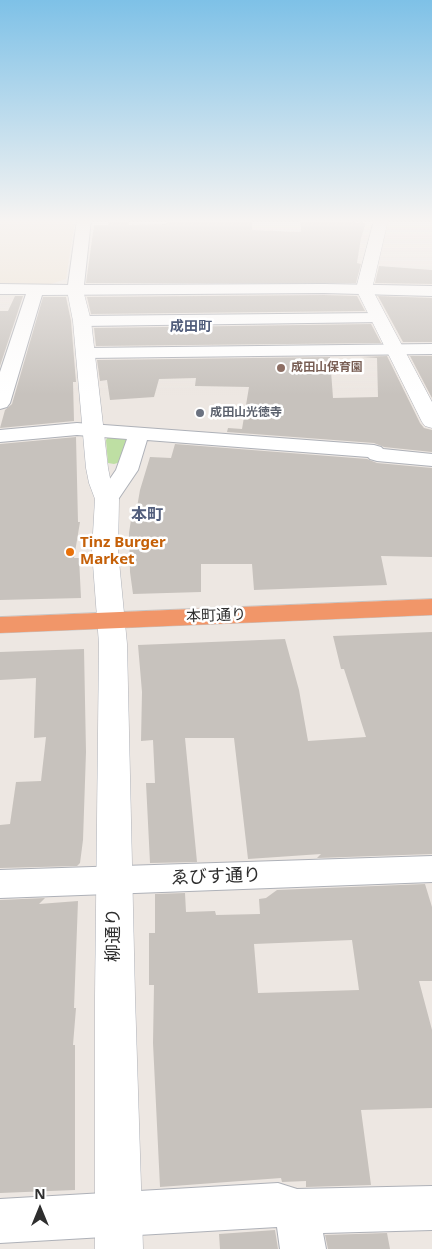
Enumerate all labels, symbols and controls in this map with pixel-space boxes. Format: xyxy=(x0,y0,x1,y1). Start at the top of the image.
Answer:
district label: 成田町 xyxy=(170,319,212,335)
place label: 成田山保育園 xyxy=(291,361,363,375)
marker: 成田山保育園 xyxy=(275,362,287,374)
place label: 成田山光徳寺 xyxy=(210,406,282,420)
marker: 成田山光徳寺 xyxy=(194,407,206,419)
district label: 本町 xyxy=(131,505,163,525)
place label: Tinz Burger Market xyxy=(80,534,166,569)
marker: Tinz Burger Market xyxy=(64,546,76,558)
street label: 本町通り xyxy=(186,606,246,626)
street label: ゑびす通り xyxy=(171,865,261,889)
street label: 柳通り xyxy=(103,908,125,962)
north arrow xyxy=(15,1184,65,1234)
text: N xyxy=(34,1184,46,1203)

